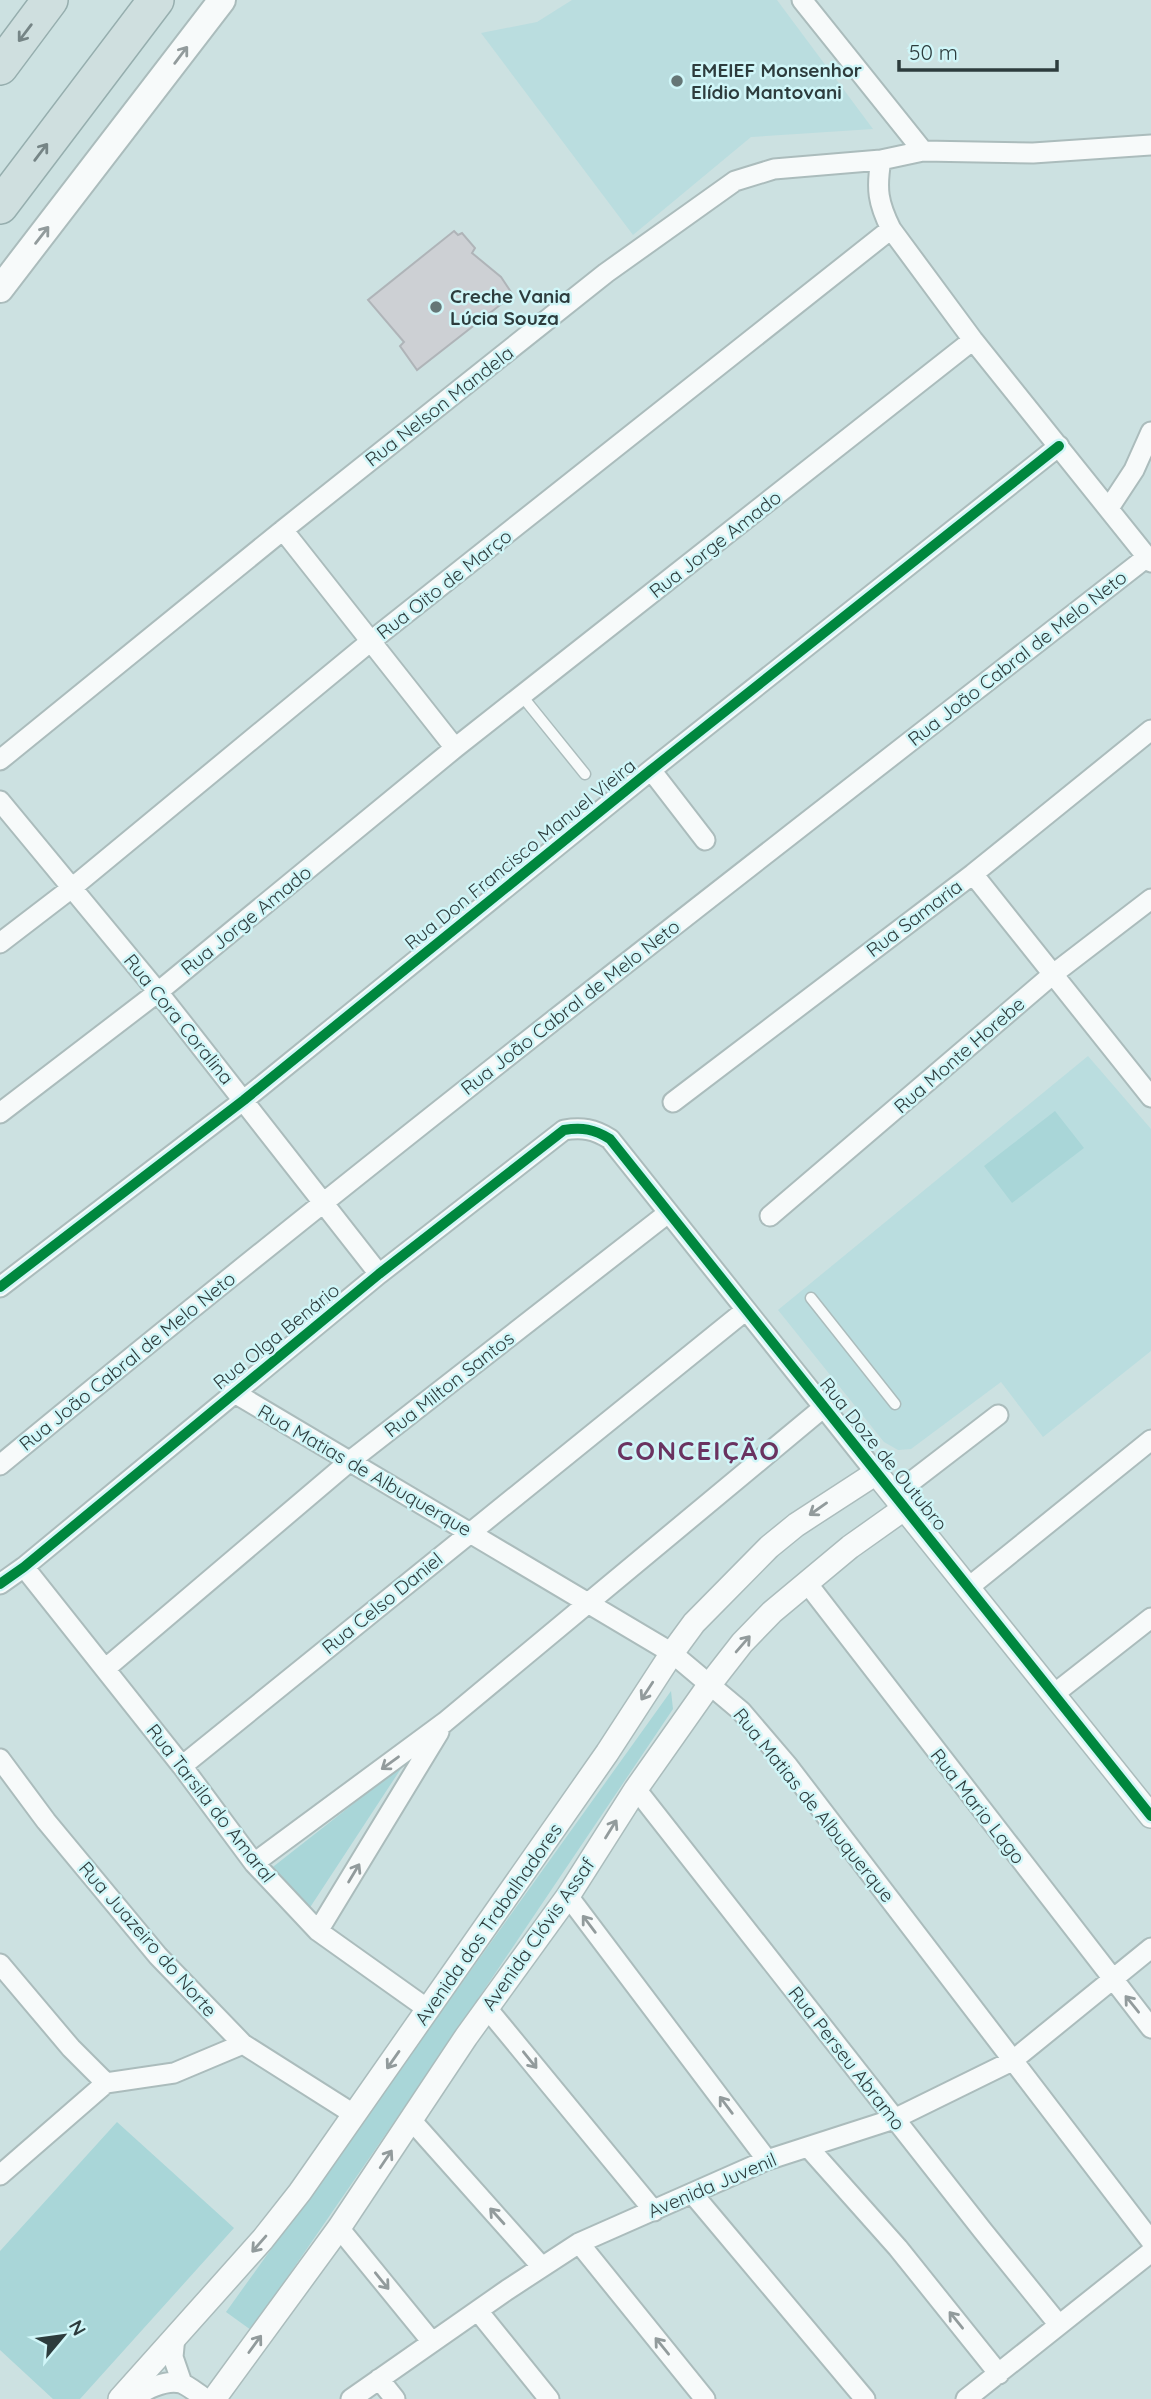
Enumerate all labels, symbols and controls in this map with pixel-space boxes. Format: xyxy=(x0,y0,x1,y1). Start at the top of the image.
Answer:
one-way arrow xyxy=(18,24,33,42)
scale bar xyxy=(899,28,1056,72)
text: 50 m xyxy=(909,39,958,65)
one-way arrow xyxy=(173,46,188,65)
place label: EMEIEF Monsenhor Elídio Mantovani xyxy=(691,58,862,104)
marker: EMEIEF Monsenhor Elídio Mantovani xyxy=(669,73,685,89)
one-way arrow xyxy=(34,143,48,162)
one-way arrow xyxy=(35,227,50,245)
place label: Creche Vania Lúcia Souza xyxy=(450,284,571,330)
marker: Creche Vania Lúcia Souza xyxy=(428,299,444,315)
street label: Rua Nelson Mandela xyxy=(360,341,518,471)
street label: Rua Jorge Amado xyxy=(644,485,786,603)
street label: Rua Oito de Março xyxy=(372,524,516,644)
street label: Rua João Cabral de Melo Neto xyxy=(903,565,1131,751)
street label: Rua Don Francisco Manuel Vieira xyxy=(400,753,640,955)
street label: Rua Jorge Amado xyxy=(176,860,316,980)
street label: Rua Samaria xyxy=(861,874,967,962)
street label: Rua João Cabral de Melo Neto xyxy=(456,914,684,1100)
street label: Rua Cora Coralina xyxy=(119,949,239,1089)
street label: Rua Monte Horebe xyxy=(889,992,1029,1118)
street label: Rua João Cabral de Melo Neto xyxy=(14,1266,240,1456)
street label: Rua Olga Benário xyxy=(208,1278,344,1394)
street label: Rua Milton Santos xyxy=(379,1326,519,1442)
street label: Rua Doze de Outubro xyxy=(815,1373,953,1535)
street label: Rua Matias de Albuquerque xyxy=(254,1399,476,1541)
district label: CONCEIÇÃO xyxy=(617,1434,781,1467)
one-way arrow xyxy=(809,1502,828,1516)
street label: Rua Celso Daniel xyxy=(317,1547,447,1659)
one-way arrow xyxy=(735,1635,751,1653)
one-way arrow xyxy=(640,1681,654,1701)
street label: Rua Matias de Albuquerque xyxy=(728,1703,900,1907)
street label: Rua Tarsila do Amaral xyxy=(142,1719,280,1887)
street label: Rua Mario Lago xyxy=(925,1743,1031,1869)
one-way arrow xyxy=(381,1755,400,1770)
street label: Avenida dos Trabalhadores xyxy=(409,1818,567,2030)
one-way arrow xyxy=(603,1820,618,1839)
street label: Avenida Clóvis Assaf xyxy=(476,1853,600,2015)
street label: Rua Juazeiro do Norte xyxy=(74,1856,222,2022)
one-way arrow xyxy=(347,1863,361,1883)
one-way arrow xyxy=(582,1914,597,1933)
street label: Rua Perseu Abramo xyxy=(783,1981,911,2135)
one-way arrow xyxy=(1124,1995,1139,2013)
one-way arrow xyxy=(386,2050,400,2069)
one-way arrow xyxy=(522,2051,538,2069)
one-way arrow xyxy=(719,2096,733,2115)
street label: Avenida Juvenil xyxy=(644,2147,780,2223)
one-way arrow xyxy=(379,2150,393,2169)
one-way arrow xyxy=(489,2208,505,2226)
one-way arrow xyxy=(251,2234,267,2252)
one-way arrow xyxy=(375,2271,390,2289)
north arrow xyxy=(28,2301,98,2371)
one-way arrow xyxy=(948,2312,964,2330)
text: N xyxy=(64,2316,92,2340)
one-way arrow xyxy=(247,2335,262,2354)
one-way arrow xyxy=(654,2337,669,2356)

